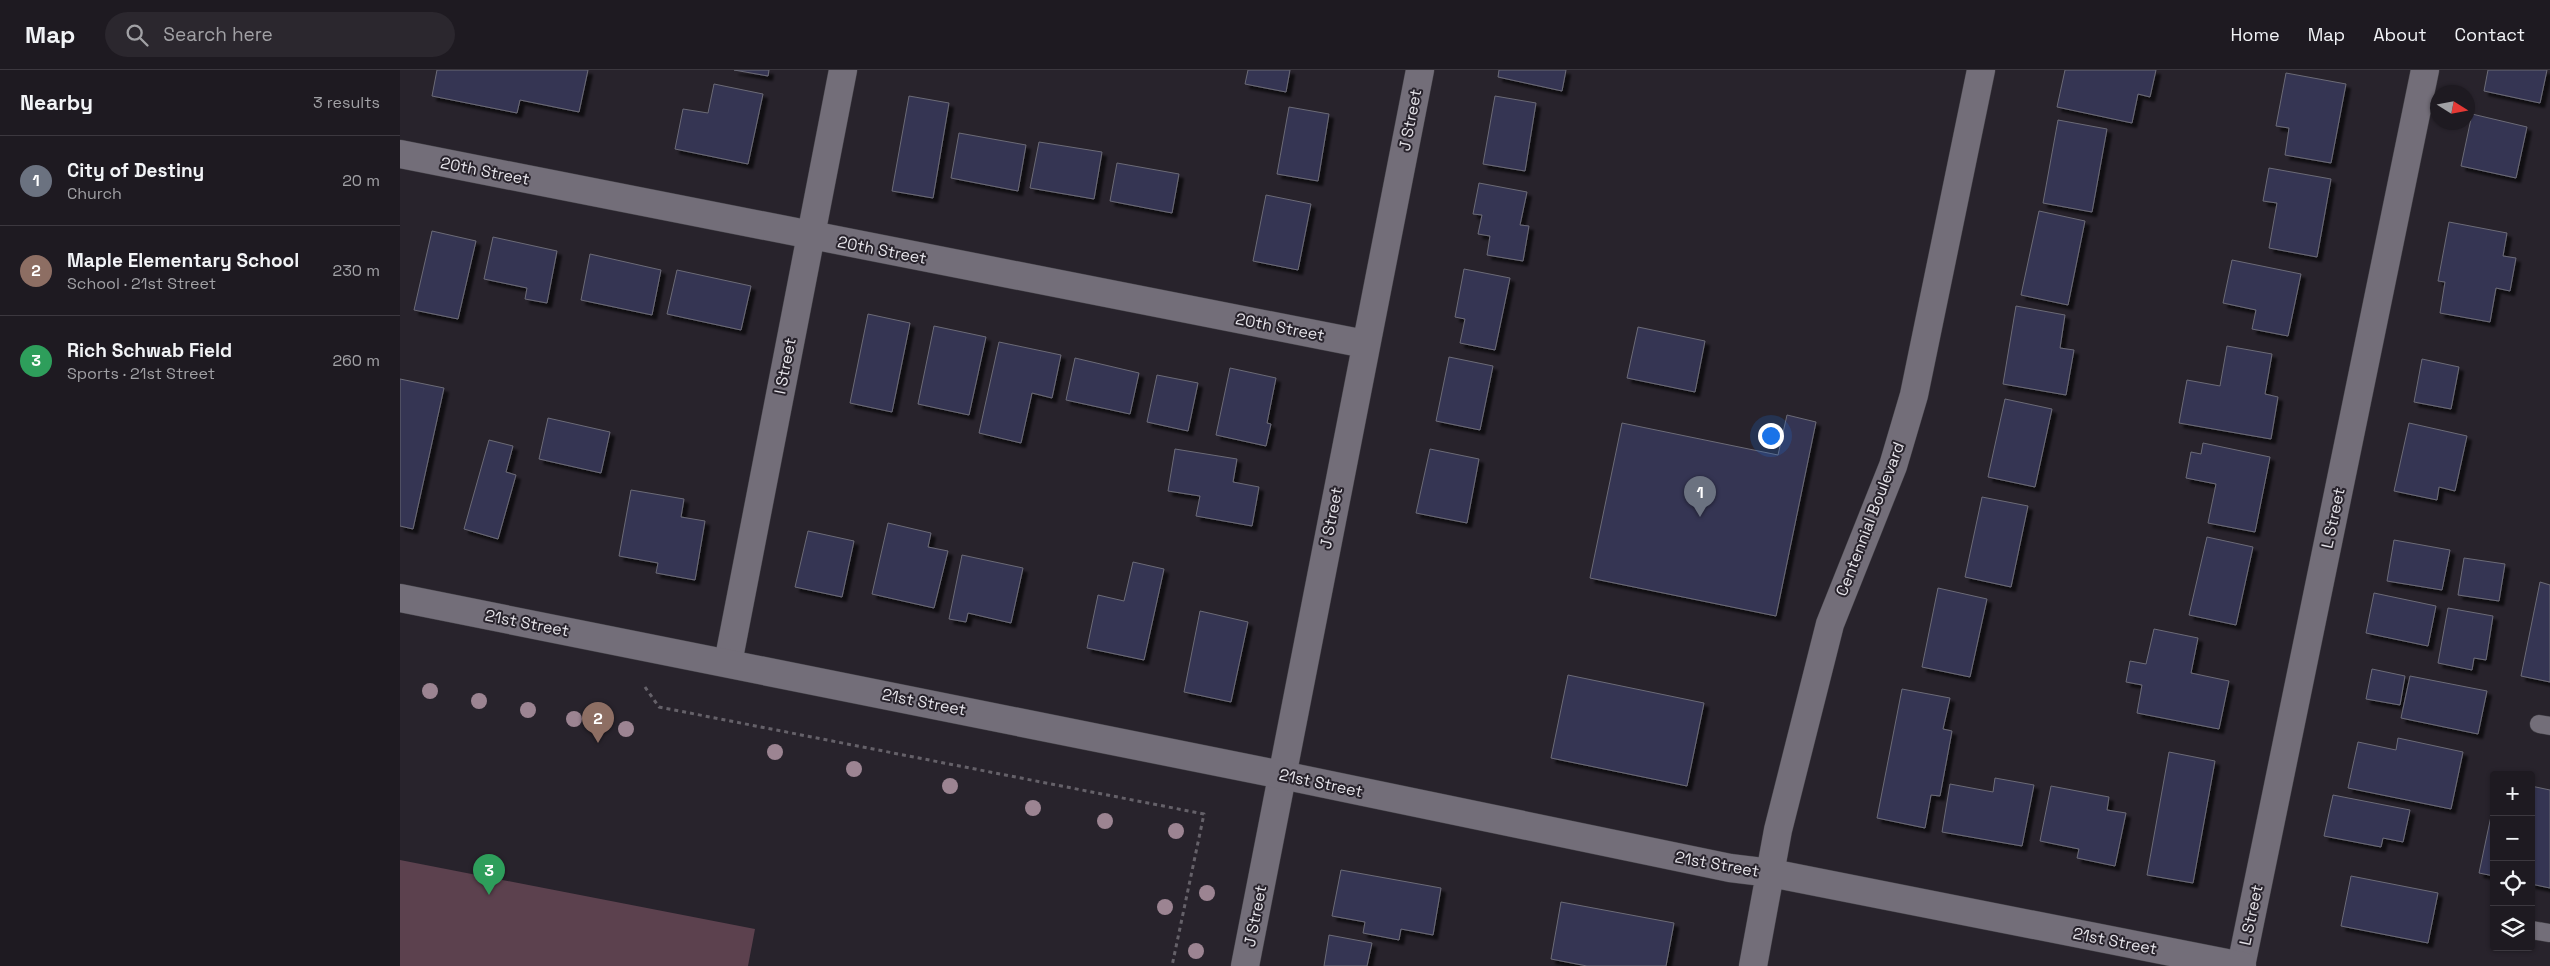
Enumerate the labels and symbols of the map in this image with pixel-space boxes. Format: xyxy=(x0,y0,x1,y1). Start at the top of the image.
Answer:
north arrow xyxy=(2430,85,2475,130)
street label: J Street xyxy=(1394,87,1426,153)
street label: 20th Street xyxy=(439,152,531,190)
street label: 20th Street xyxy=(836,231,928,269)
street label: 20th Street xyxy=(1234,308,1326,346)
street label: I Street xyxy=(769,336,801,396)
your location xyxy=(1758,423,1784,449)
street label: Centennial Boulevard xyxy=(1831,439,1909,599)
pin: 1 xyxy=(1684,476,1716,517)
street label: J Street xyxy=(1315,485,1347,551)
street label: L Street xyxy=(2316,486,2350,550)
street label: 21st Street xyxy=(483,605,571,641)
street label: 21st Street xyxy=(880,684,968,720)
pin: 2 xyxy=(582,702,614,743)
street label: 21st Street xyxy=(1277,764,1365,802)
street label: 21st Street xyxy=(1673,846,1761,882)
pin: 3 xyxy=(473,854,505,895)
street label: J Street xyxy=(1239,883,1271,949)
street label: L Street xyxy=(2234,883,2268,947)
street label: 21st Street xyxy=(2071,923,2159,959)

